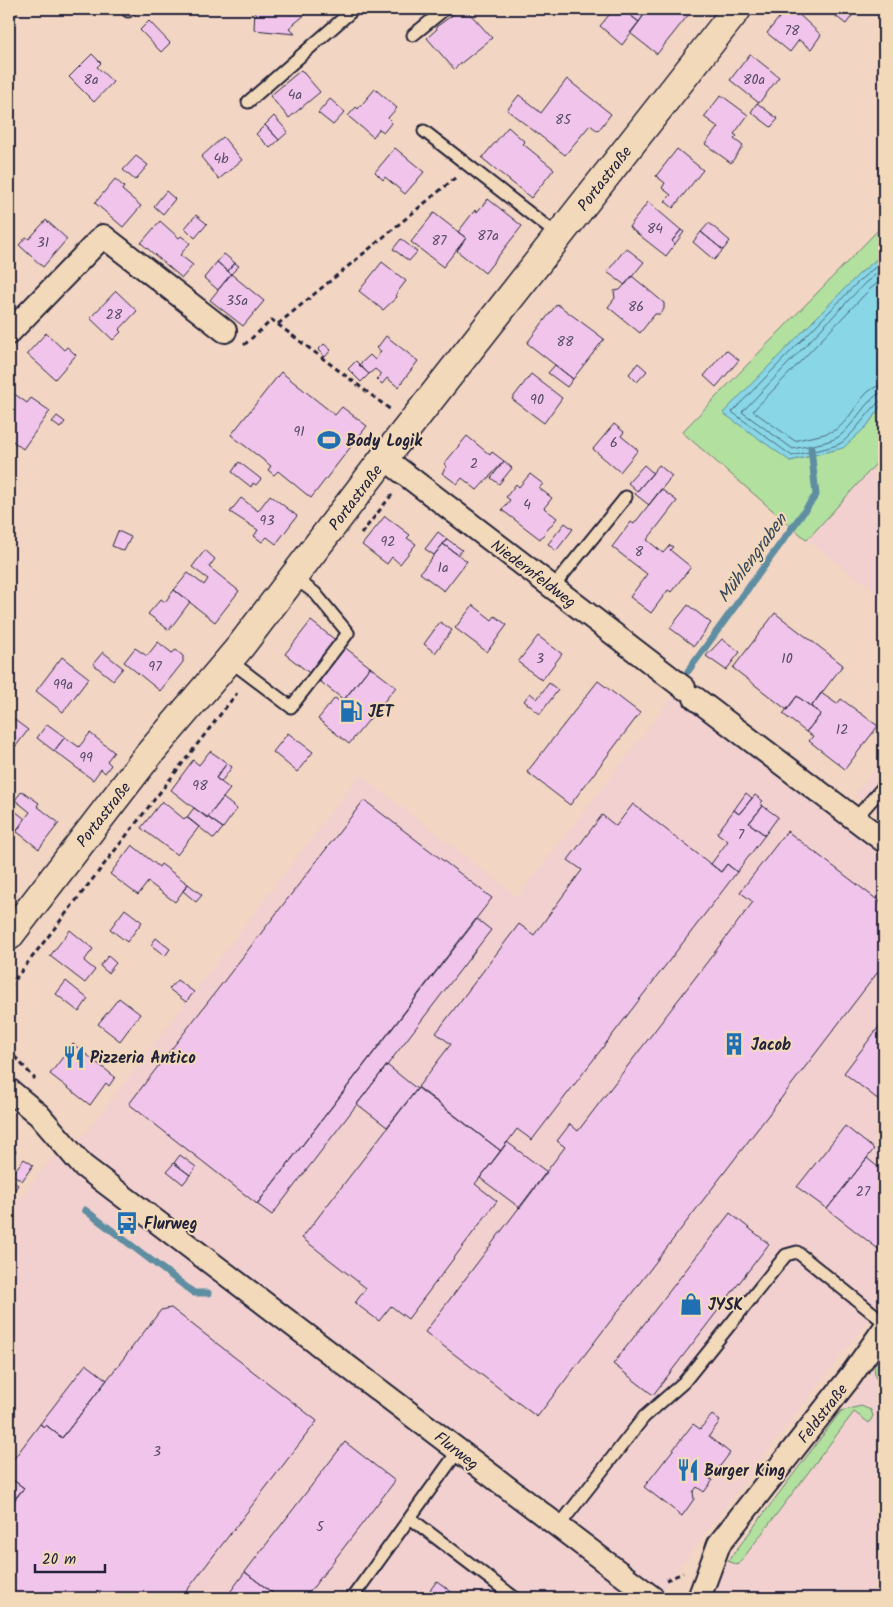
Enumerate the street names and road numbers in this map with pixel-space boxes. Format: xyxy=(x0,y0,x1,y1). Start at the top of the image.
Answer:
street label: Portastraße xyxy=(572,141,639,217)
street label: Portastraße xyxy=(323,460,389,536)
street label: Niedernfeldweg xyxy=(485,534,581,615)
street label: Portastraße xyxy=(71,777,138,853)
street label: Feldstraße xyxy=(792,1379,855,1449)
street label: Flurweg xyxy=(428,1426,484,1477)

